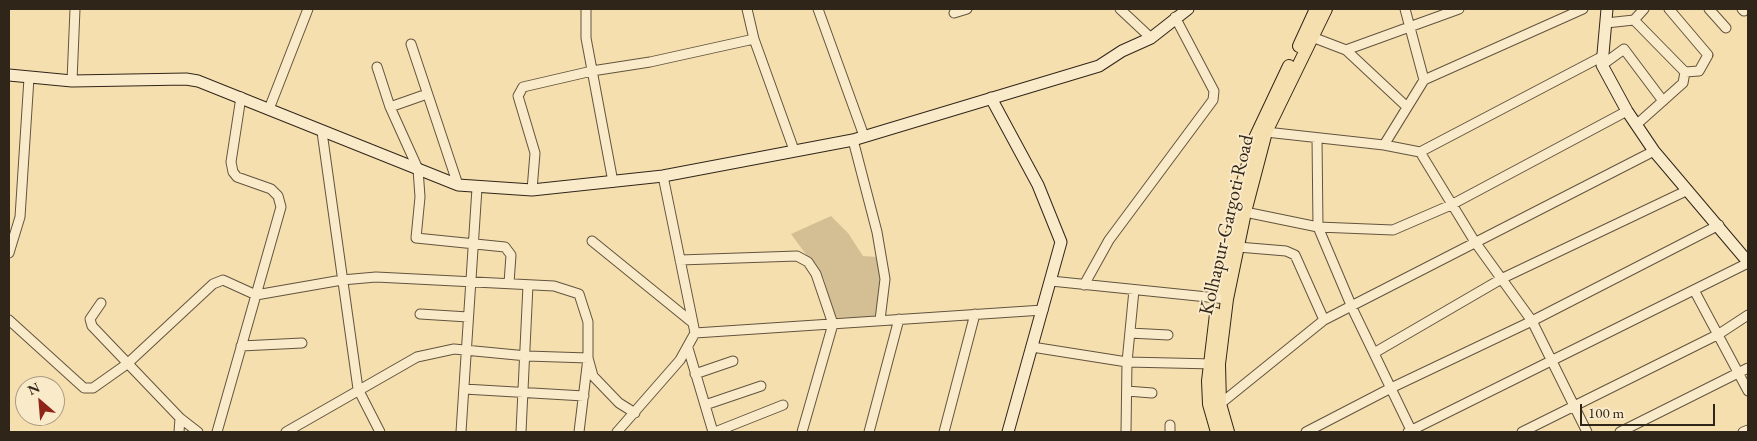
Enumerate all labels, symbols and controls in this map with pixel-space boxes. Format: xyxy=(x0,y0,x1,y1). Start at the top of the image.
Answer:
street label: Kolhapur-Gargoti Road xyxy=(1195,133,1259,317)
north arrow xyxy=(15,376,65,426)
text: N xyxy=(25,378,43,399)
scale bar xyxy=(1582,394,1717,426)
text: 100 m xyxy=(1588,403,1624,422)

